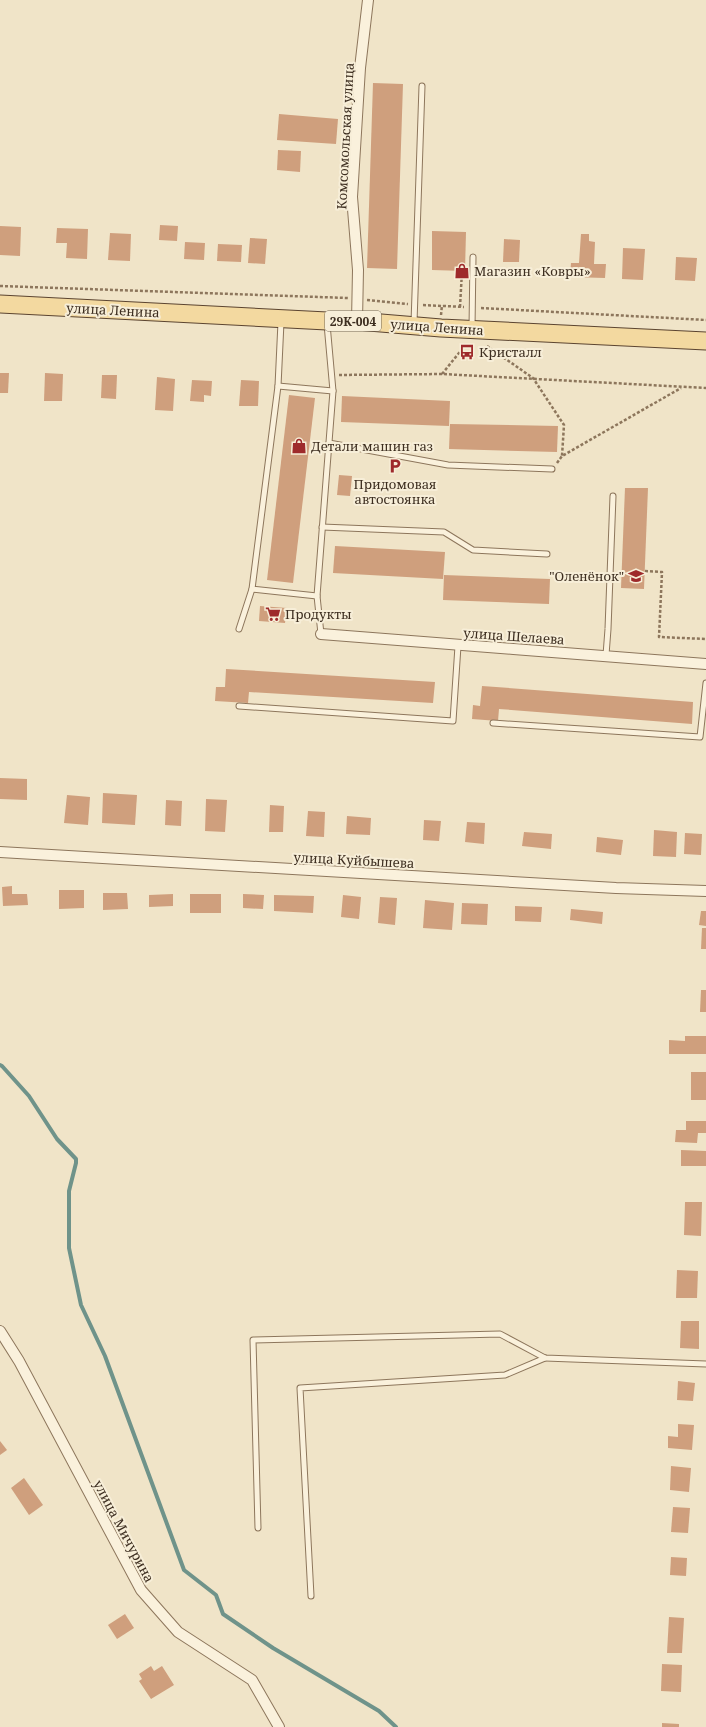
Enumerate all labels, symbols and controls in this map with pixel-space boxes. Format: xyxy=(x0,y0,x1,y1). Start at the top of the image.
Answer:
street label: Комсомольская улица xyxy=(332,62,358,210)
shop icon: Магазин «Ковры» xyxy=(453,262,471,280)
place label: Магазин «Ковры» xyxy=(474,262,591,280)
street label: улица Ленина xyxy=(66,299,160,321)
road number: 29К-004 xyxy=(325,311,381,331)
street label: улица Ленина xyxy=(390,315,484,339)
bus stop icon: Кристалл xyxy=(458,343,476,361)
place label: Кристалл xyxy=(479,343,542,361)
shop icon: Детали машин газ xyxy=(290,437,308,455)
place label: Детали машин газ xyxy=(311,437,433,455)
parking icon: Придомовая автостоянка xyxy=(386,457,404,475)
place label: Придомовая автостоянка xyxy=(353,475,437,508)
place label: "Оленёнок" xyxy=(549,567,624,585)
school or university icon: "Оленёнок" xyxy=(627,567,645,585)
supermarket icon: Продукты xyxy=(264,605,282,623)
place label: Продукты xyxy=(285,605,352,623)
street label: улица Шелаева xyxy=(463,623,565,649)
street label: улица Куйбышева xyxy=(293,848,415,872)
street label: улица Мичурина xyxy=(89,1477,159,1585)

